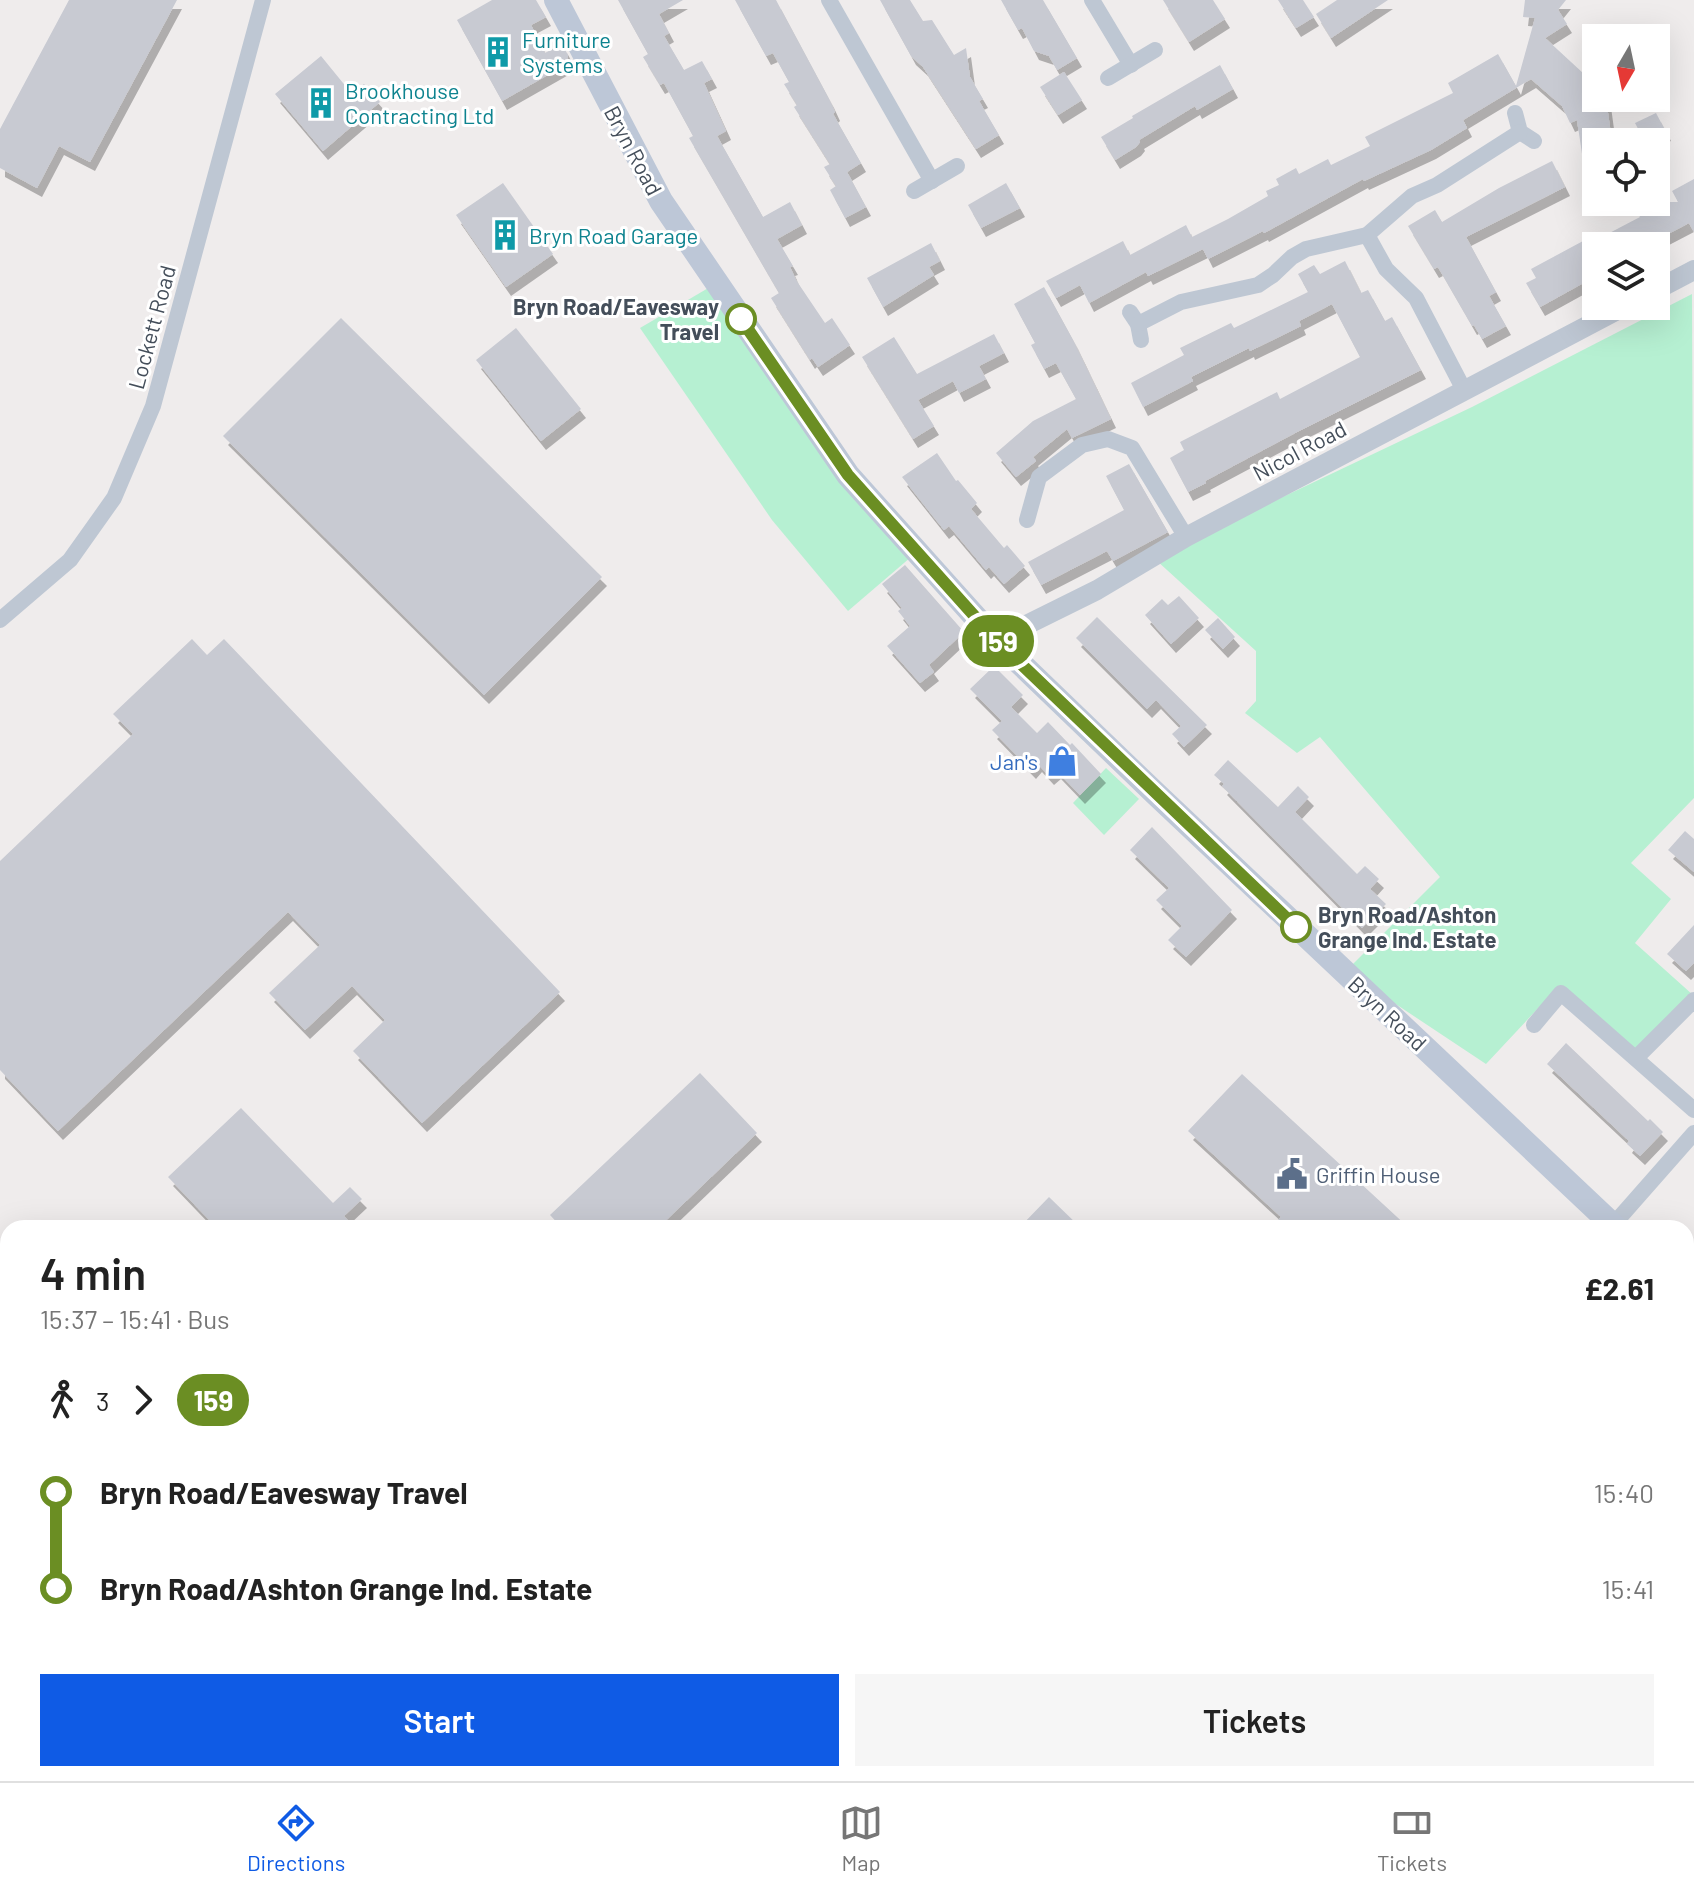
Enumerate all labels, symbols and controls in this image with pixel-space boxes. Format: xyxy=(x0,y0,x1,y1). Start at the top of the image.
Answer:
north arrow xyxy=(1582,24,1670,112)
map controls xyxy=(1582,24,1670,320)
place label: Furniture Systems xyxy=(522,26,611,77)
building icon: Furniture Systems xyxy=(481,35,515,69)
place label: Brookhouse Contracting Ltd xyxy=(345,77,494,128)
building icon: Brookhouse Contracting Ltd xyxy=(304,86,338,120)
street label: Bryn Road xyxy=(600,101,668,199)
button: locate xyxy=(1582,128,1670,216)
building icon: Bryn Road Garage xyxy=(488,218,522,252)
place label: Bryn Road Garage xyxy=(529,222,698,248)
button: layers xyxy=(1582,232,1670,320)
street label: Lockett Road xyxy=(122,262,180,392)
place label: Bryn Road/Eavesway Travel xyxy=(513,293,719,344)
marker: Bryn Road/Eavesway Travel xyxy=(726,304,756,334)
street label: Nicol Road xyxy=(1248,415,1350,485)
line badge: 159 xyxy=(952,615,1044,667)
text: 159 xyxy=(978,624,1018,658)
shop icon: Jan's xyxy=(1045,744,1079,778)
place label: Jan's xyxy=(990,748,1038,774)
place label: Bryn Road/Ashton Grange Ind. Estate xyxy=(1318,901,1496,952)
marker: Bryn Road/Ashton Grange Ind. Estate xyxy=(1281,912,1311,942)
street label: Bryn Road xyxy=(1343,970,1433,1056)
public building icon: Griffin House xyxy=(1275,1157,1309,1191)
place label: Griffin House xyxy=(1316,1161,1441,1187)
text: 4 min xyxy=(40,1246,146,1299)
text: £2.61 xyxy=(1584,1270,1654,1306)
text: 15:37 – 15:41 · Bus xyxy=(40,1303,230,1334)
icon: walk xyxy=(40,1378,84,1422)
icon: forward xyxy=(121,1378,165,1422)
text: 159 xyxy=(193,1383,233,1417)
text: 3 xyxy=(96,1385,109,1416)
text: Bryn Road/Eavesway Travel xyxy=(100,1474,468,1510)
text: 15:40 xyxy=(1594,1477,1654,1508)
text: Bryn Road/Ashton Grange Ind. Estate xyxy=(100,1570,592,1606)
text: 15:41 xyxy=(1602,1573,1654,1604)
button: Start xyxy=(40,1674,839,1766)
button: Tickets xyxy=(855,1674,1654,1766)
tab: Directions xyxy=(247,1801,345,1875)
tab: Map xyxy=(839,1801,883,1875)
tab: Tickets xyxy=(1377,1801,1447,1875)

